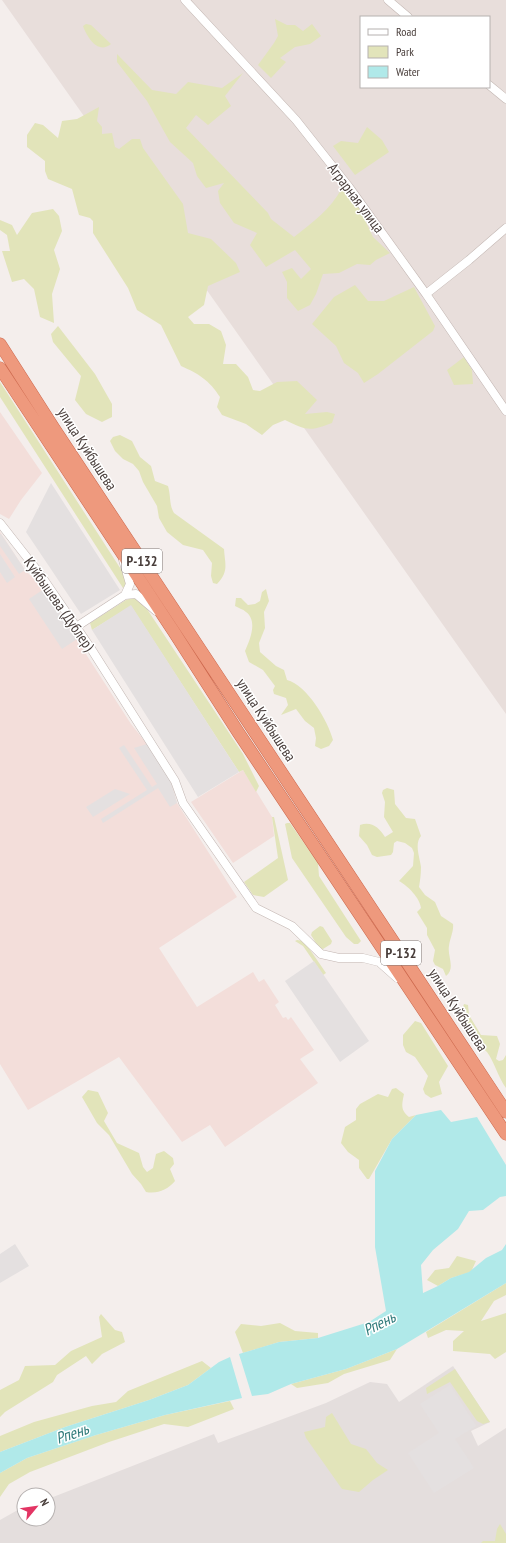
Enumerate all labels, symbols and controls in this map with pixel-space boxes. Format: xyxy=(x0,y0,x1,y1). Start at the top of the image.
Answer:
legend xyxy=(360,16,490,88)
text: Road xyxy=(396,24,416,39)
text: Park xyxy=(396,44,414,59)
text: Water xyxy=(396,64,421,79)
street label: Аграрная улица xyxy=(324,159,389,236)
street label: улица Куйбышева xyxy=(54,404,121,494)
road number: Р-132 xyxy=(122,549,162,573)
street label: Куйбышева (Дублер) xyxy=(20,553,99,655)
street label: улица Куйбышева xyxy=(233,675,300,765)
road number: Р-132 xyxy=(381,941,421,965)
street label: улица Куйбышева xyxy=(425,965,492,1055)
water label: Рпень xyxy=(360,1306,399,1339)
water label: Рпень xyxy=(53,1418,92,1448)
north arrow xyxy=(16,1487,56,1527)
text: N xyxy=(37,1496,52,1508)

